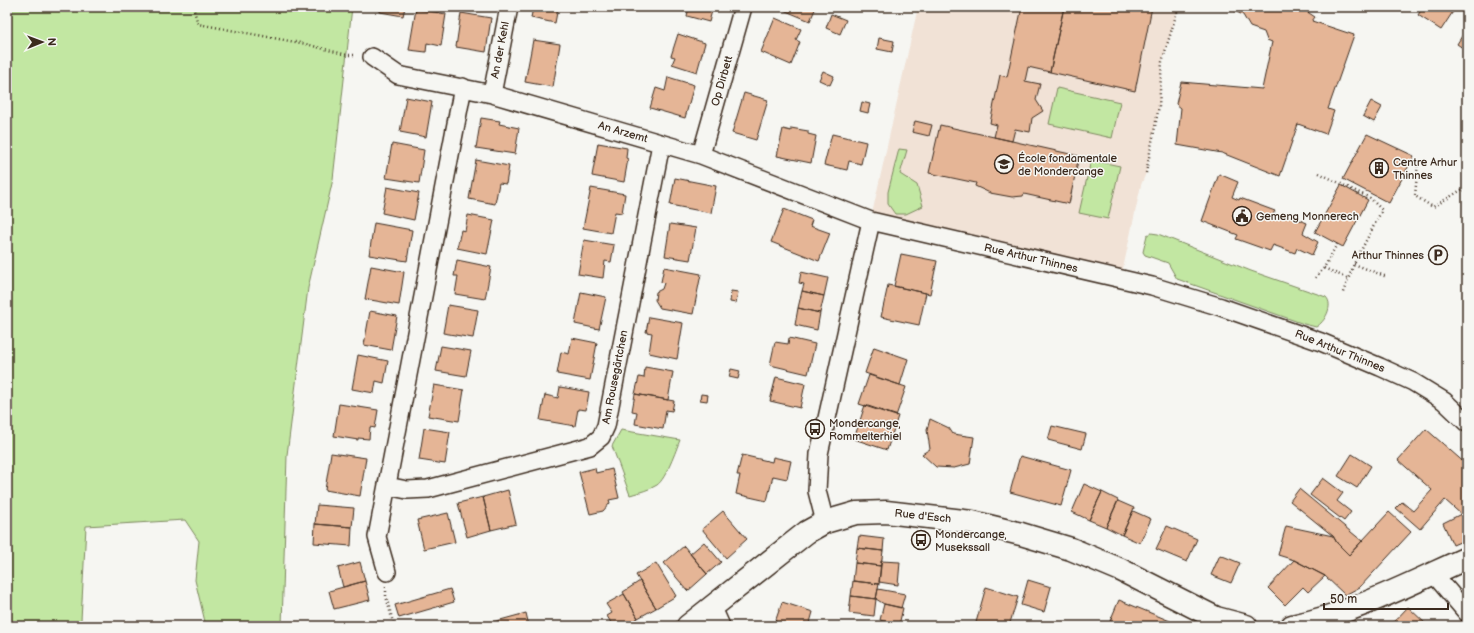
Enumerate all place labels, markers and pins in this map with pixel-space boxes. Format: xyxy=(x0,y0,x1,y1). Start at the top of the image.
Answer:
place label: École fondamentale de Mondercange xyxy=(1018,151,1117,178)
school or university icon: École fondamentale de Mondercange xyxy=(993,153,1015,175)
place label: Centre Arhur Thinnes xyxy=(1393,156,1458,182)
building icon: Centre Arhur Thinnes xyxy=(1368,157,1390,179)
public building icon: Gemeng Monnerech xyxy=(1231,205,1253,227)
place label: Gemeng Monnerech xyxy=(1256,210,1359,223)
parking icon: Arthur Thinnes xyxy=(1427,244,1449,266)
place label: Arthur Thinnes xyxy=(1352,249,1425,262)
place label: Mondercange, Rommelterhiel xyxy=(829,417,901,443)
bus stop icon: Mondercange, Rommelterhiel xyxy=(804,418,826,440)
place label: Mondercange, Musekssall xyxy=(935,528,1006,554)
bus stop icon: Mondercange, Musekssall xyxy=(910,529,932,551)

